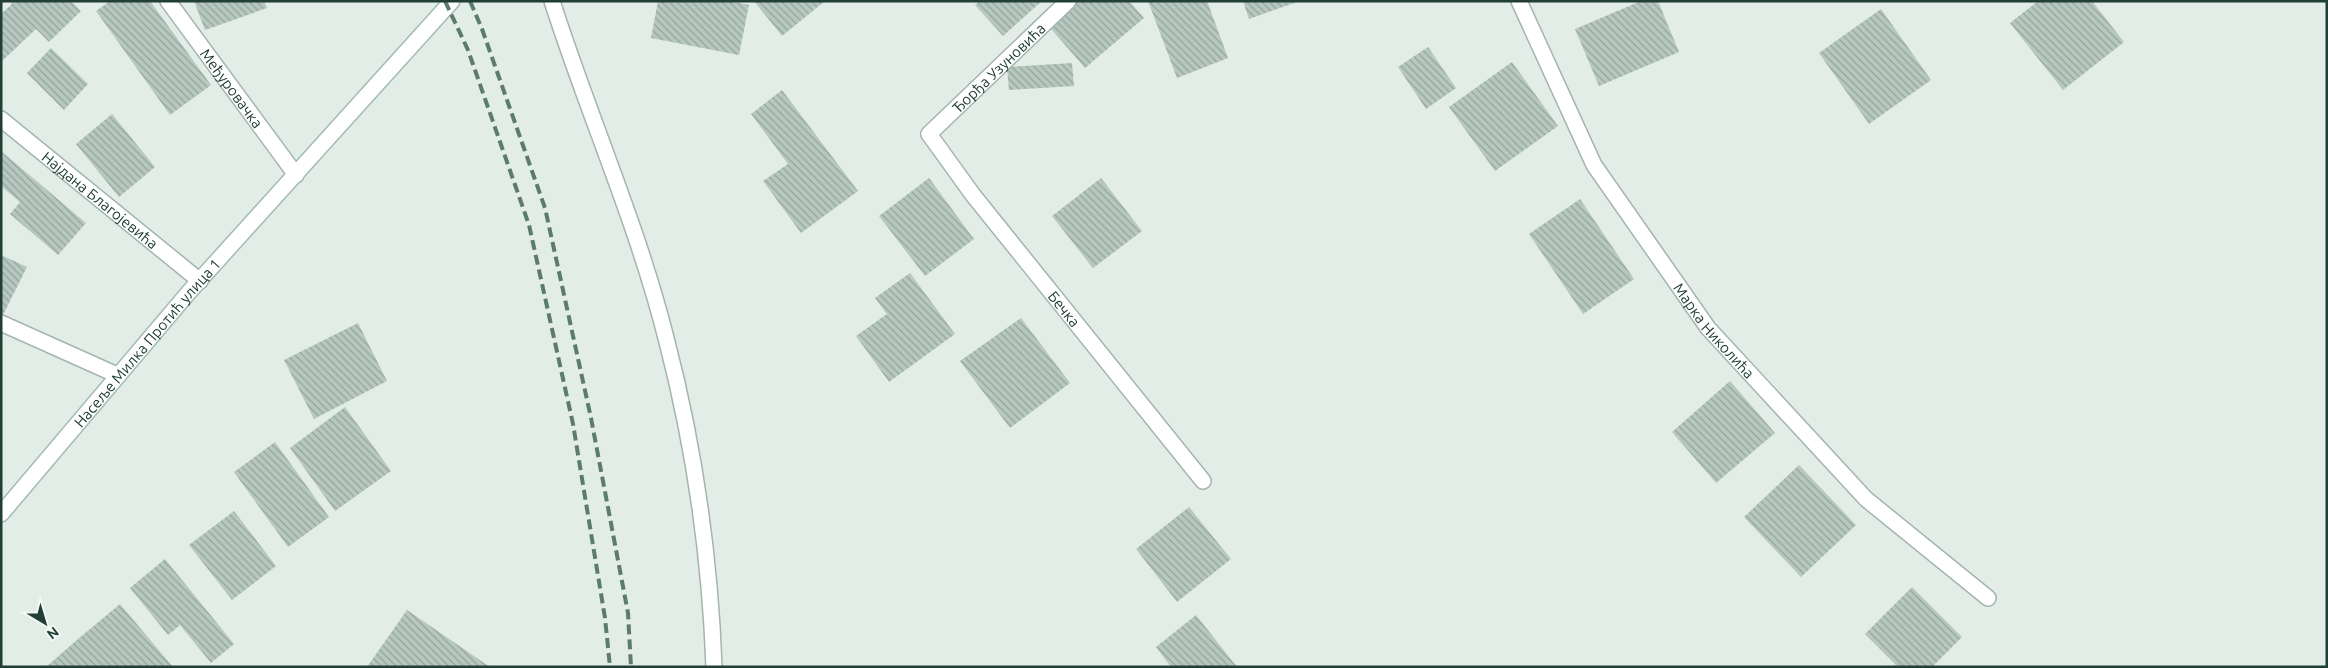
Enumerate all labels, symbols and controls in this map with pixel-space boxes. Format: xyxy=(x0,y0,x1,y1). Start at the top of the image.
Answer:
street label: Ђорђа Узуновића xyxy=(948,19,1048,116)
street label: Међуровачка xyxy=(197,45,267,131)
street label: Најдана Благојевића xyxy=(39,148,162,252)
street label: Насеље Милка Протић улица 1 xyxy=(70,255,224,430)
street label: Марка Николића xyxy=(1671,280,1758,381)
street label: Бечка xyxy=(1045,287,1084,330)
north arrow xyxy=(20,598,70,648)
text: N xyxy=(44,624,62,643)

